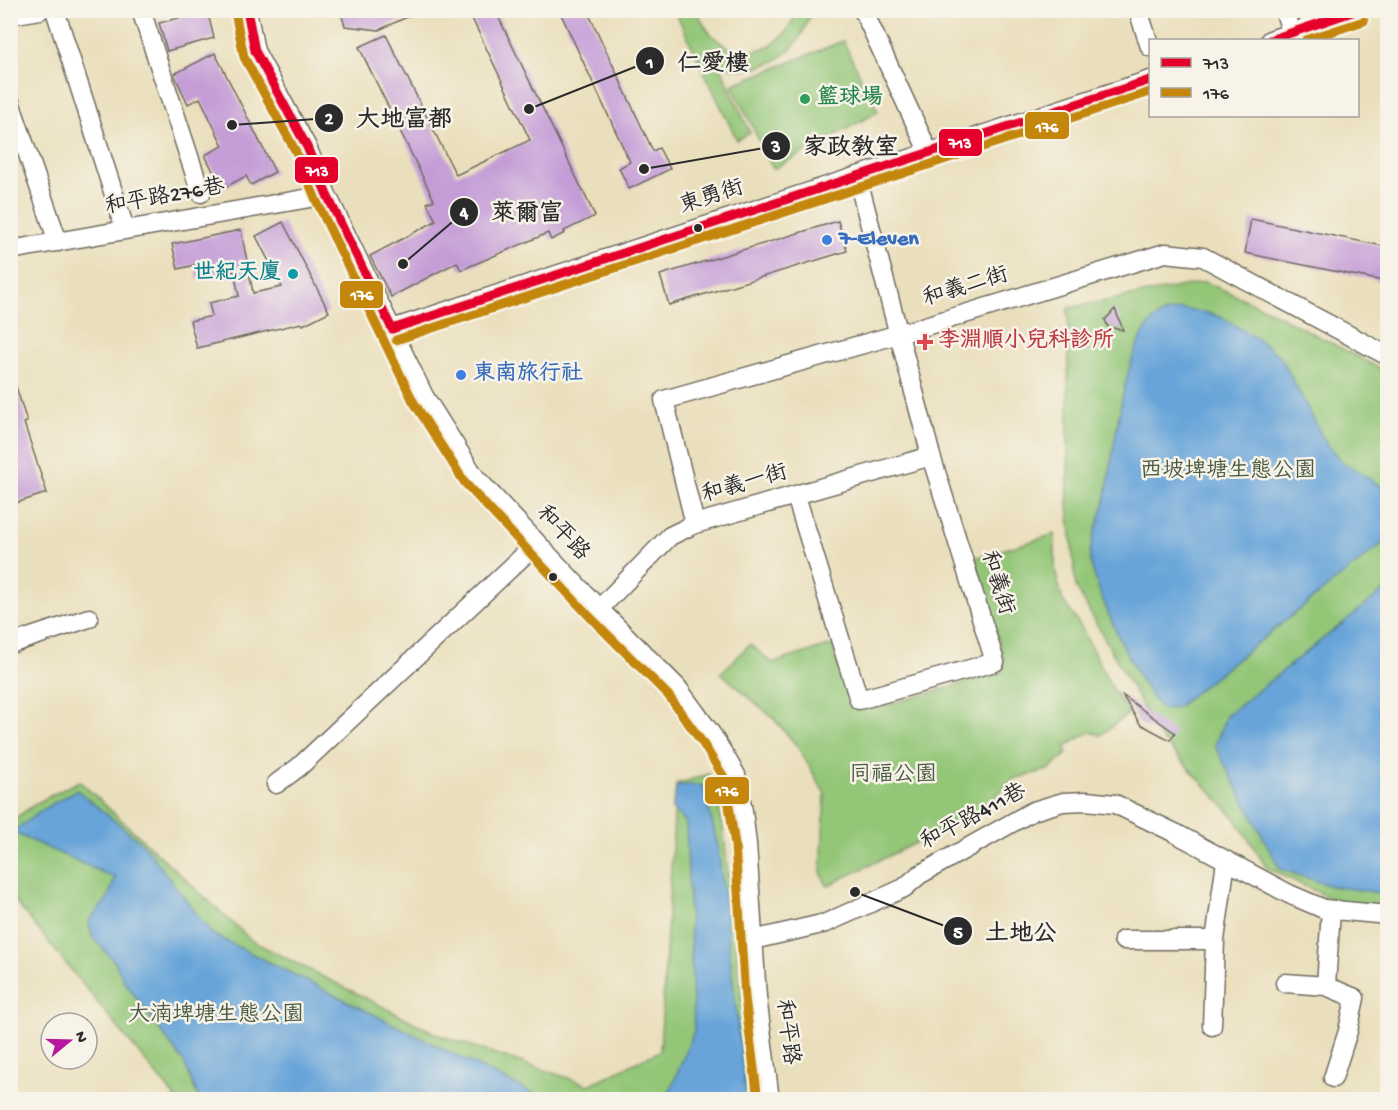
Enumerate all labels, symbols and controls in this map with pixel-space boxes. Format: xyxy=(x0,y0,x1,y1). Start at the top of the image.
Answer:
legend xyxy=(1149,39,1359,117)
callout: 仁愛樓 xyxy=(635,40,761,82)
text: 仁愛樓 xyxy=(677,50,749,80)
text: 1 xyxy=(645,54,654,75)
text: 713 xyxy=(1202,55,1229,76)
place label: 籃球場 xyxy=(817,84,883,112)
text: 176 xyxy=(1202,85,1230,106)
marker: 籃球場 xyxy=(798,92,812,106)
callout: 大地富都 xyxy=(314,97,464,139)
text: 大地富都 xyxy=(356,106,452,136)
text: 2 xyxy=(325,110,334,131)
line badge: 176 xyxy=(1024,111,1070,140)
text: 176 xyxy=(1035,120,1059,139)
callout: 家政教室 xyxy=(761,125,911,167)
line badge: 713 xyxy=(938,128,983,157)
text: 家政教室 xyxy=(803,134,899,164)
text: 713 xyxy=(947,136,972,155)
text: 3 xyxy=(770,138,781,159)
line badge: 713 xyxy=(294,156,339,184)
text: 713 xyxy=(304,164,329,183)
street label: 和平路276巷 xyxy=(103,173,227,221)
street label: 東勇街 xyxy=(676,174,747,221)
callout: 萊爾富 xyxy=(449,191,575,233)
text: 萊爾富 xyxy=(491,200,563,230)
text: 4 xyxy=(459,204,469,225)
unlabelled marker xyxy=(692,222,704,234)
place label: 7-Eleven xyxy=(838,227,919,253)
marker: 7-Eleven xyxy=(820,233,834,247)
place label: 世紀天廈 xyxy=(193,259,281,287)
street label: 和義二街 xyxy=(920,261,1012,313)
marker: 世紀天廈 xyxy=(286,267,300,281)
line badge: 176 xyxy=(339,280,384,309)
text: 176 xyxy=(350,288,374,307)
place label: 李淵順小兒科診所 xyxy=(938,327,1114,355)
marker: 李淵順小兒科診所 xyxy=(916,333,934,351)
place label: 東南旅行社 xyxy=(473,360,583,388)
marker: 東南旅行社 xyxy=(454,368,468,382)
street label: 和義一街 xyxy=(699,458,791,510)
park label: 西坡埤塘生態公園 xyxy=(1140,458,1316,485)
street label: 和平路 xyxy=(530,500,595,567)
street label: 和義街 xyxy=(974,547,1020,618)
unlabelled marker xyxy=(547,571,559,583)
park label: 同福公園 xyxy=(849,763,937,789)
line badge: 176 xyxy=(704,776,750,805)
street label: 和平路411巷 xyxy=(916,777,1031,857)
text: 176 xyxy=(715,784,739,803)
callout: 土地公 xyxy=(943,910,1069,952)
text: 土地公 xyxy=(985,920,1057,950)
text: 5 xyxy=(953,924,963,945)
street label: 和平路 xyxy=(769,997,805,1066)
park label: 大湳埤塘生態公園 xyxy=(128,1001,304,1029)
north arrow xyxy=(39,1011,99,1071)
text: N xyxy=(69,1029,91,1046)

